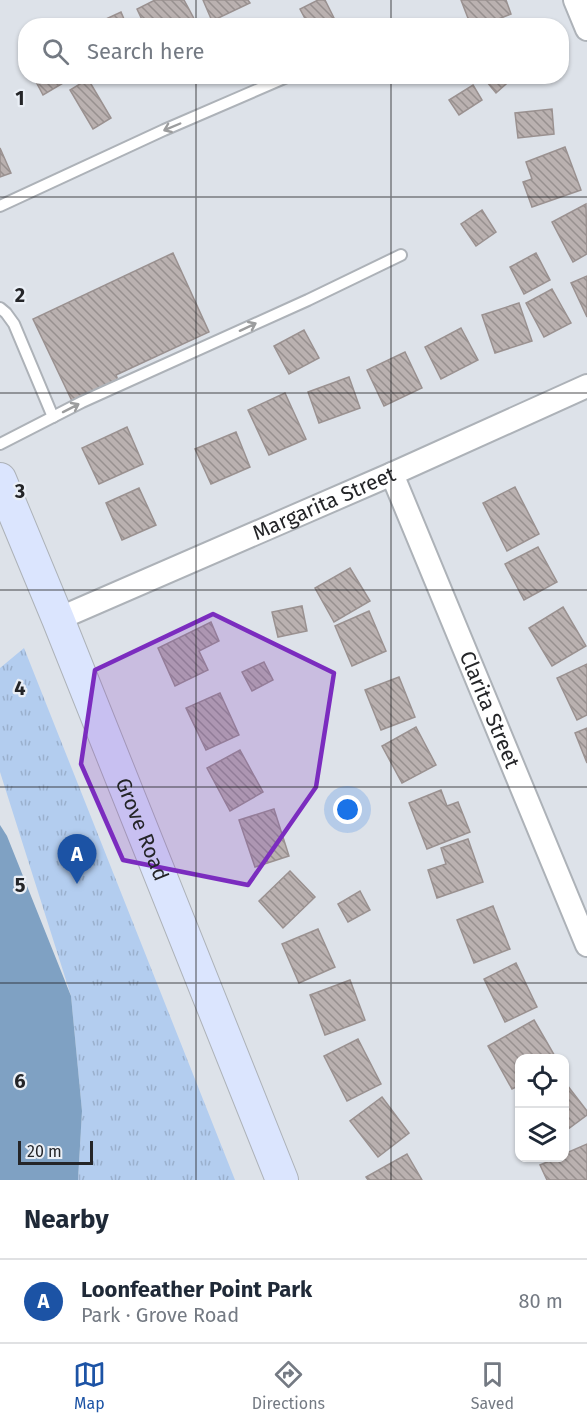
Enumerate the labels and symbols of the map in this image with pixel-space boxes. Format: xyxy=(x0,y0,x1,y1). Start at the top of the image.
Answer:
text: 1 xyxy=(15,86,25,110)
one-way arrow xyxy=(163,122,182,133)
text: 2 xyxy=(15,283,25,307)
one-way arrow xyxy=(239,320,257,331)
one-way arrow xyxy=(61,402,79,413)
street label: Margarita Street xyxy=(249,461,400,546)
text: 3 xyxy=(14,479,25,503)
street label: Clarita Street xyxy=(454,647,526,773)
text: 4 xyxy=(14,676,26,700)
street label: Grove Road xyxy=(110,774,174,885)
your location xyxy=(333,795,362,824)
pin: A xyxy=(58,834,97,884)
text: 5 xyxy=(15,873,26,897)
text: 6 xyxy=(14,1069,26,1093)
scale bar xyxy=(18,1138,93,1166)

